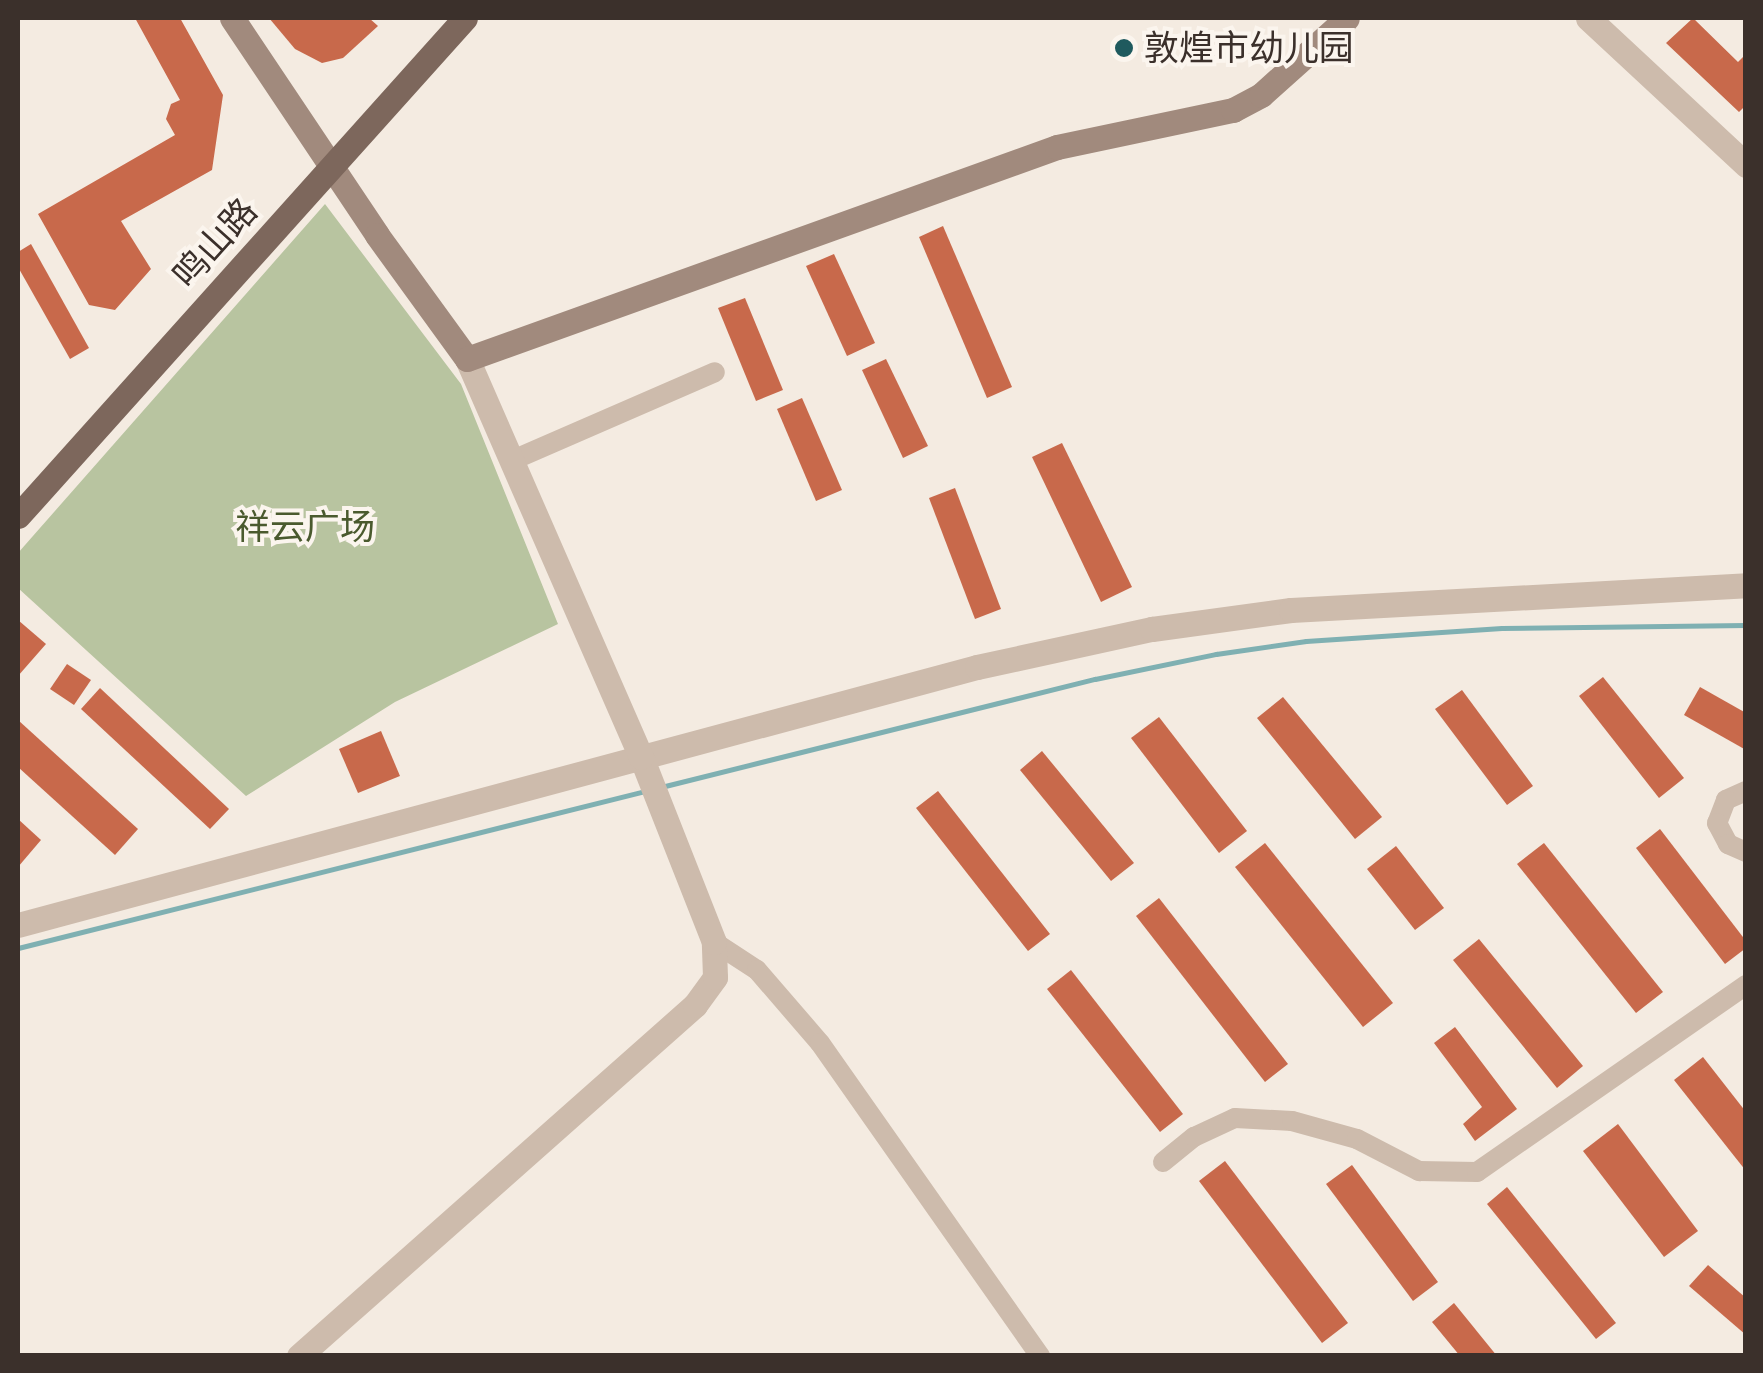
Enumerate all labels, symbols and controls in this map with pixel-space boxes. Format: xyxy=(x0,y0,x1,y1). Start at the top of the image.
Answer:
place label: 敦煌市幼儿园 xyxy=(1144,27,1354,69)
marker: 敦煌市幼儿园 xyxy=(1113,37,1135,59)
street label: 鸣山路 xyxy=(164,190,266,296)
park label: 祥云广场 xyxy=(235,506,375,548)

